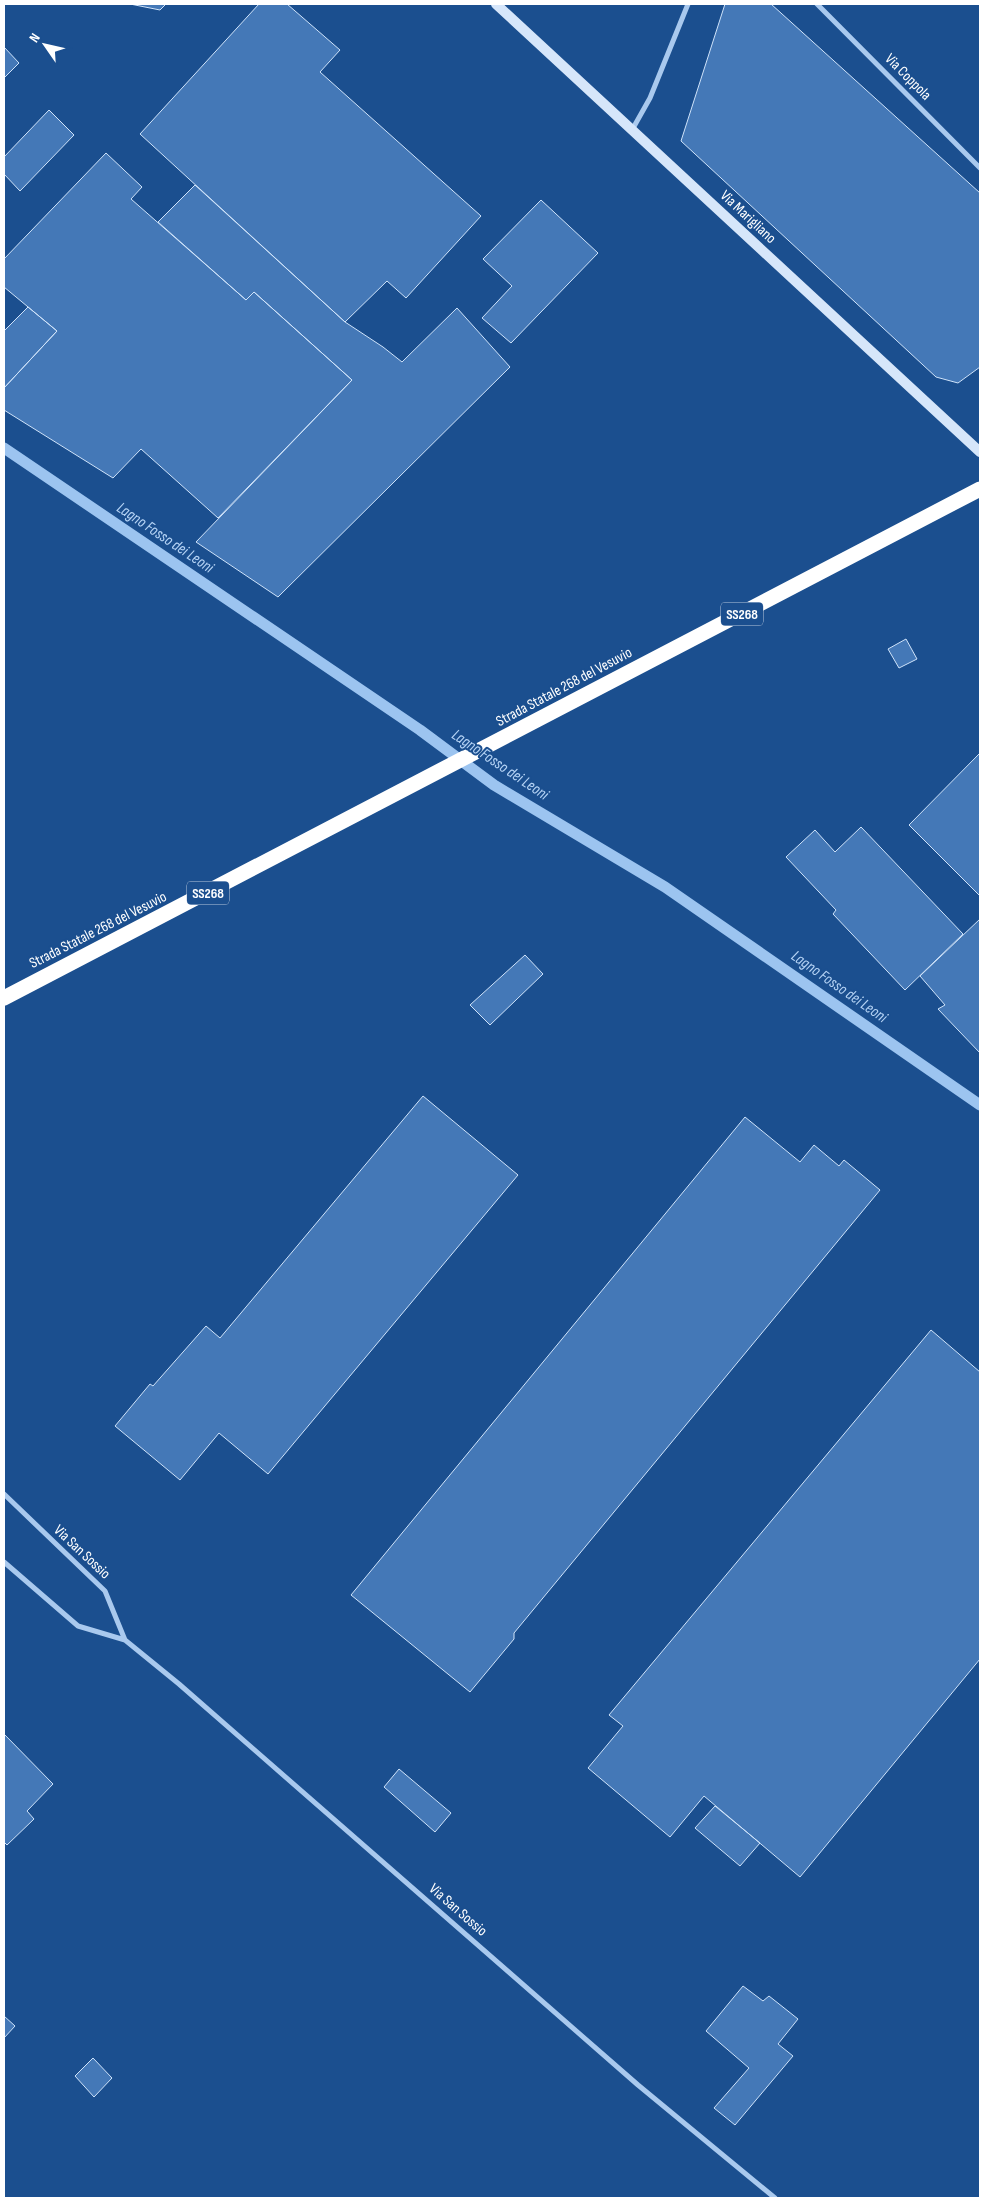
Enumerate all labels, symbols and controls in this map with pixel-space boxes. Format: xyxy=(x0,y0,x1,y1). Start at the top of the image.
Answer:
north arrow xyxy=(20,20,70,70)
text: N xyxy=(25,30,44,46)
street label: Via Coppola xyxy=(881,50,935,104)
street label: Via Marigliano xyxy=(716,186,780,248)
water label: Lagno Fosso dei Leoni xyxy=(113,499,218,578)
road number: SS268 xyxy=(721,602,763,626)
street label: Strada Statale 268 del Vesuvio xyxy=(493,643,635,731)
water label: Lagno Fosso dei Leoni xyxy=(448,726,553,805)
road number: SS268 xyxy=(187,881,229,904)
street label: Strada Statale 268 del Vesuvio xyxy=(26,887,170,973)
water label: Lagno Fosso dei Leoni xyxy=(787,947,892,1028)
street label: Via San Sossio xyxy=(50,1521,114,1583)
street label: Via San Sossio xyxy=(425,1880,491,1940)

